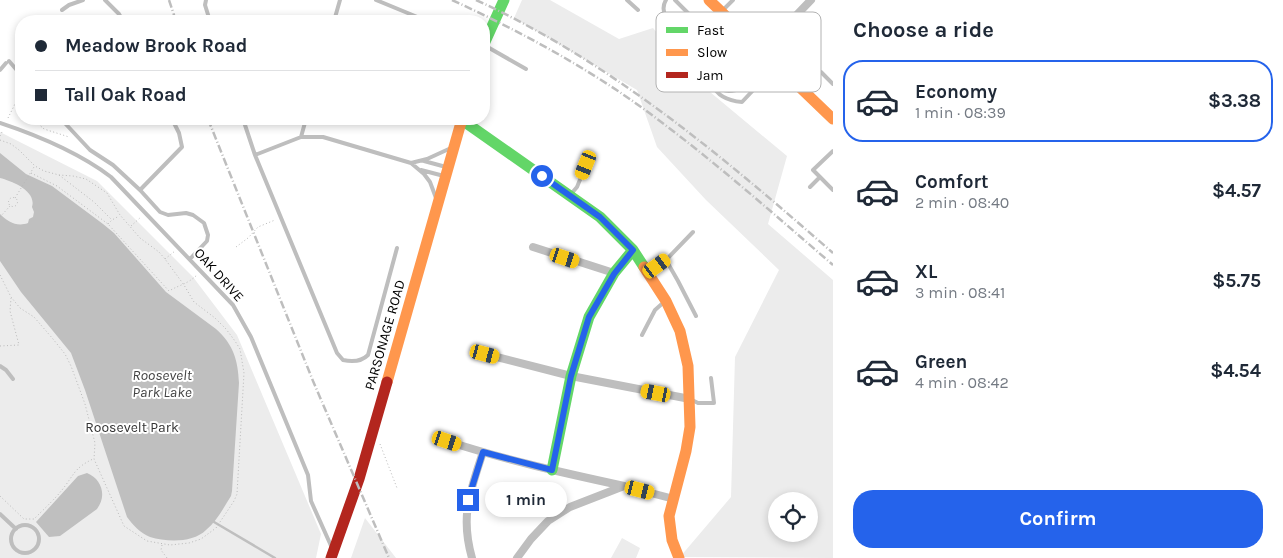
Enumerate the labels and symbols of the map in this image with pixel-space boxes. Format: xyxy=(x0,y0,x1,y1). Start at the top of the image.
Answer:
legend xyxy=(656,12,821,92)
text: Fast xyxy=(697,22,724,39)
text: Slow xyxy=(697,44,727,61)
text: Jam xyxy=(697,67,723,84)
car xyxy=(573,148,598,182)
route start xyxy=(531,165,553,187)
street label: OAK DRIVE xyxy=(190,245,248,305)
car xyxy=(548,246,581,270)
car xyxy=(640,251,673,281)
street label: PARSONAGE ROAD xyxy=(361,278,409,392)
car xyxy=(468,343,501,365)
water label: Roosevelt Park Lake xyxy=(132,366,193,401)
car xyxy=(639,383,672,403)
park label: Roosevelt Park xyxy=(85,419,179,436)
car xyxy=(430,429,463,453)
car xyxy=(623,479,656,501)
callout: 1 min xyxy=(486,482,568,518)
route end xyxy=(457,489,479,511)

